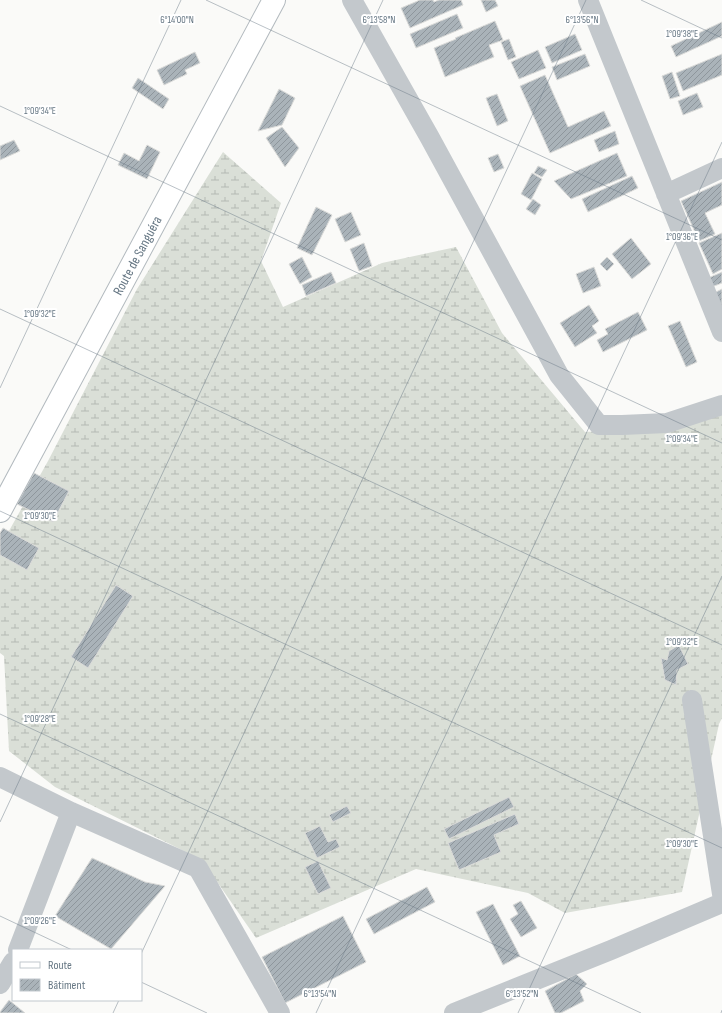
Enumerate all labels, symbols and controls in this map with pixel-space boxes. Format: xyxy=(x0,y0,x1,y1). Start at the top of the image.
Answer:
text: 6°14'00"N xyxy=(160,14,194,26)
text: 6°13'58"N xyxy=(363,14,395,26)
text: 6°13'56"N xyxy=(566,14,598,26)
text: 1°09'38"E xyxy=(666,28,698,40)
text: 1°09'34"E xyxy=(24,105,56,117)
street label: Route de Sanguéra xyxy=(109,213,165,298)
text: 1°09'36"E xyxy=(666,231,698,243)
text: 1°09'32"E xyxy=(24,308,56,320)
text: 1°09'34"E xyxy=(666,433,698,445)
text: 1°09'30"E xyxy=(24,510,56,522)
text: 1°09'32"E xyxy=(666,636,698,648)
text: 1°09'28"E xyxy=(24,713,56,725)
text: 1°09'30"E xyxy=(666,838,698,850)
text: 1°09'26"E xyxy=(24,915,56,927)
legend xyxy=(12,949,142,1001)
text: Route xyxy=(48,958,72,973)
text: Bâtiment xyxy=(48,978,86,993)
text: 6°13'54"N xyxy=(304,988,336,1000)
text: 6°13'52"N xyxy=(506,988,538,1000)

